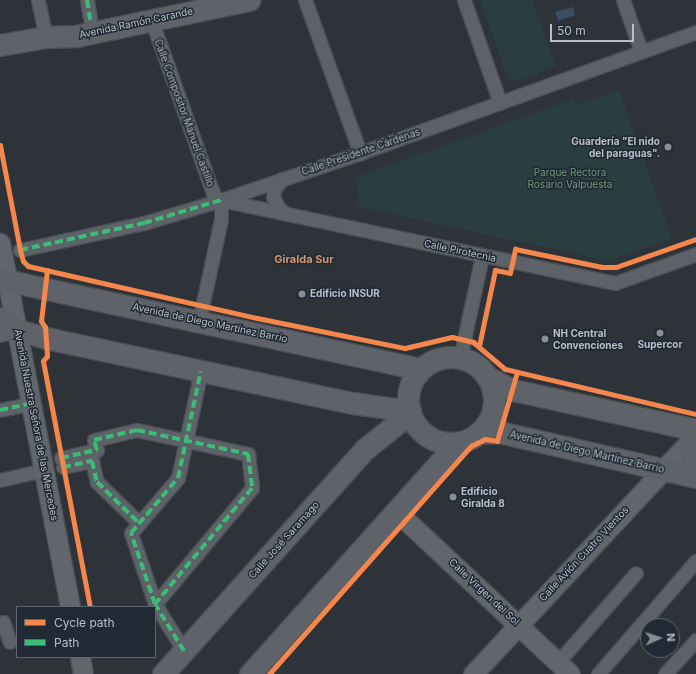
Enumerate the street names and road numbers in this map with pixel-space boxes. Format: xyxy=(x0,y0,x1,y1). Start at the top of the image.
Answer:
street label: Avenida Ramón Carande xyxy=(78,5,194,41)
street label: Calle Compositor Manuel Castillo xyxy=(152,38,216,188)
street label: Calle Presidente Cárdenas xyxy=(300,126,422,178)
street label: Calle Pirotecnia xyxy=(423,237,497,265)
street label: Avenida de Diego Martínez Barrio xyxy=(131,301,289,345)
street label: Avenida Nuestra Señora de las Mercedes xyxy=(12,328,60,522)
street label: Avenida de Diego Martínez Barrio xyxy=(509,428,665,476)
street label: Calle José Saramago xyxy=(246,499,322,581)
street label: Calle Avión Cuatro Vientos xyxy=(537,504,631,604)
street label: Calle Virgen del Sol xyxy=(446,556,522,628)

